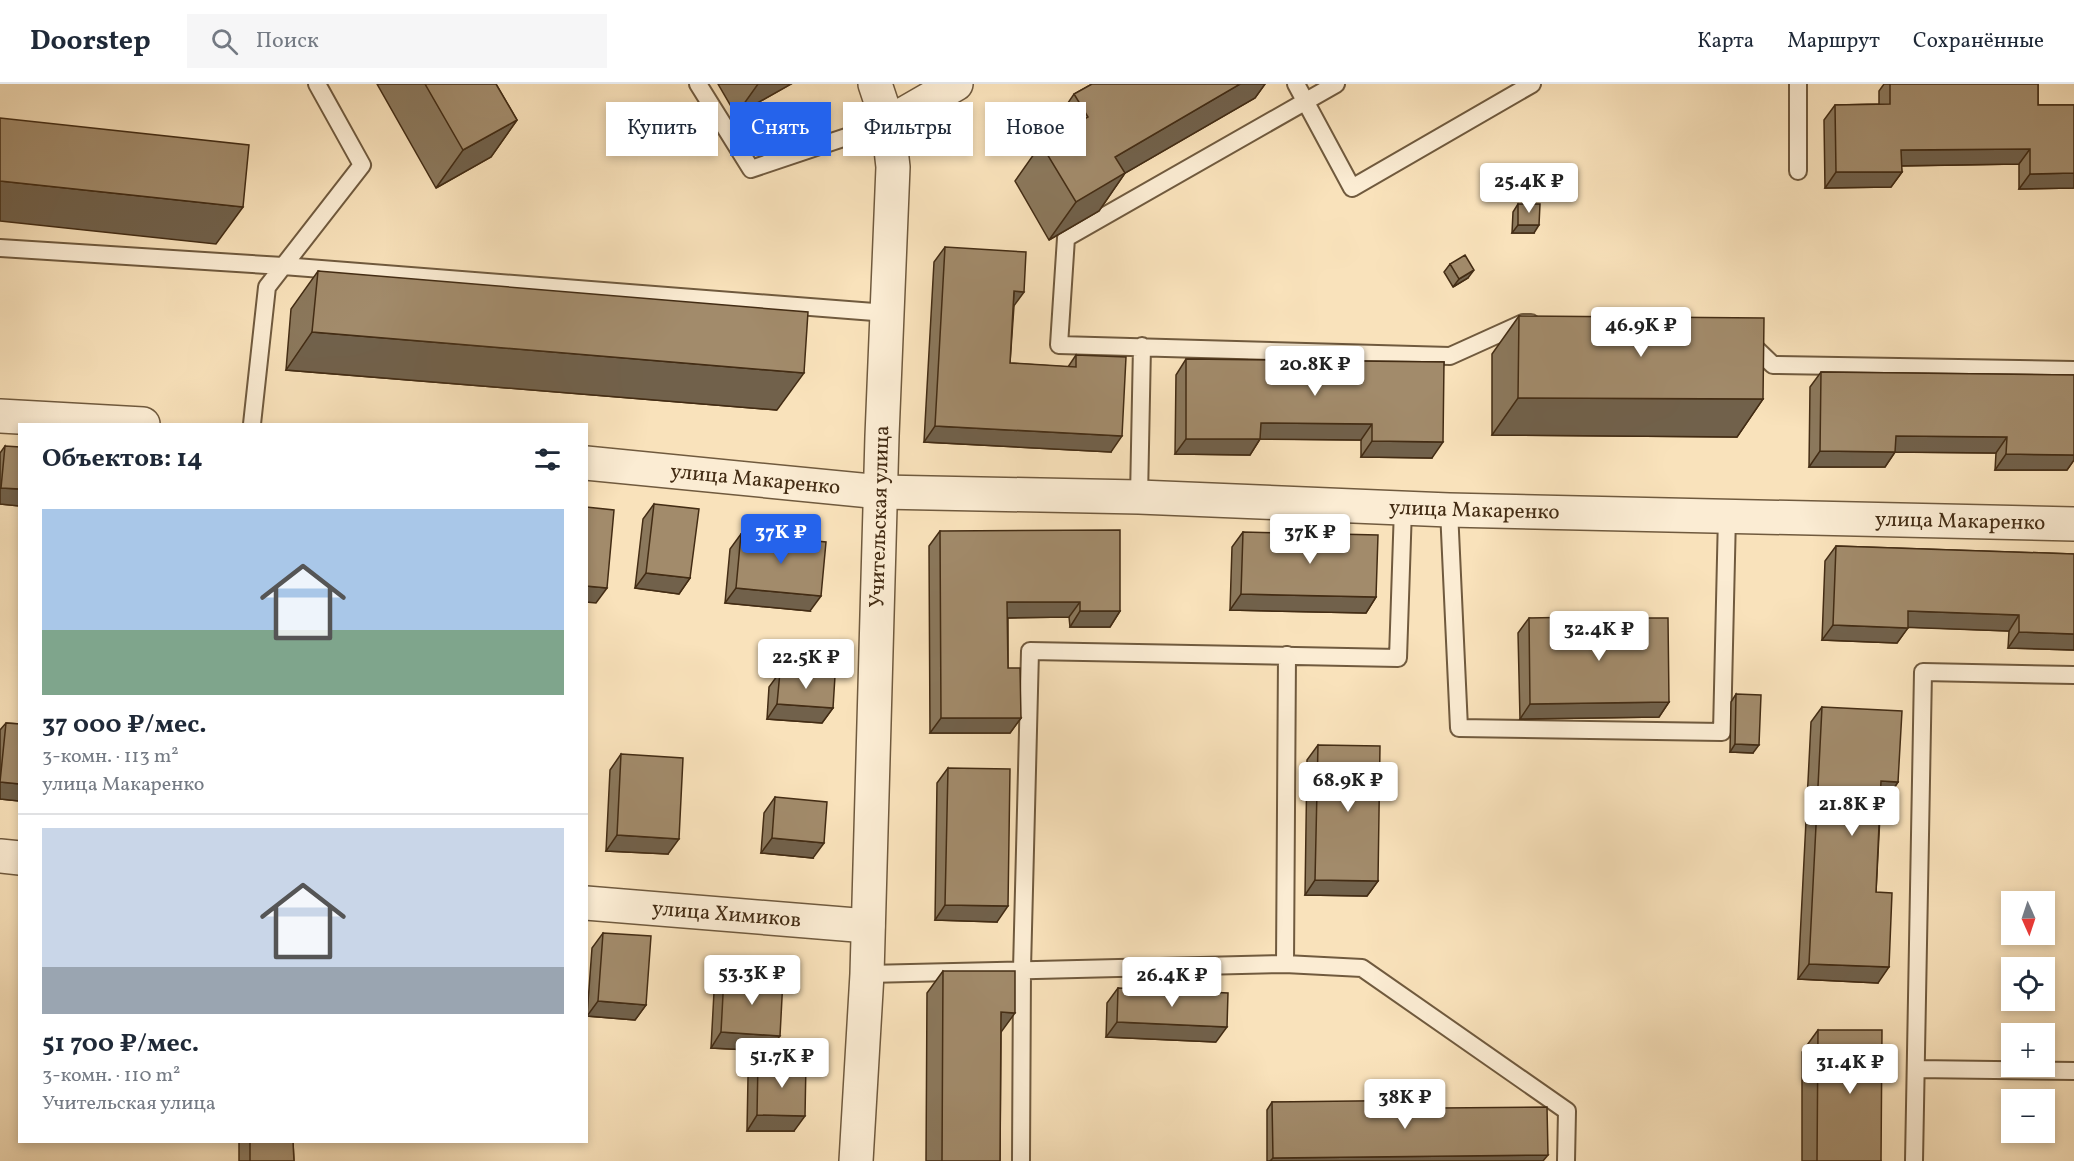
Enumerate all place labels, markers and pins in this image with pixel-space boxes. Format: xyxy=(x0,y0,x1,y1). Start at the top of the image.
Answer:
pin: 25.4K ₽ xyxy=(1474,163,1584,214)
pin: 46.9K ₽ xyxy=(1586,307,1696,358)
pin: 20.8K ₽ xyxy=(1260,346,1370,397)
pin: 37K ₽ xyxy=(739,514,823,565)
pin: 37K ₽ xyxy=(1268,514,1352,565)
pin: 32.4K ₽ xyxy=(1544,611,1654,662)
pin: 22.5K ₽ xyxy=(751,639,861,690)
pin: 68.9K ₽ xyxy=(1293,762,1403,813)
pin: 21.8K ₽ xyxy=(1797,786,1907,837)
pin: 53.3K ₽ xyxy=(697,955,807,1006)
pin: 26.4K ₽ xyxy=(1117,957,1227,1008)
pin: 51.7K ₽ xyxy=(727,1038,837,1089)
pin: 31.4K ₽ xyxy=(1795,1044,1905,1095)
pin: 38K ₽ xyxy=(1363,1079,1447,1130)

